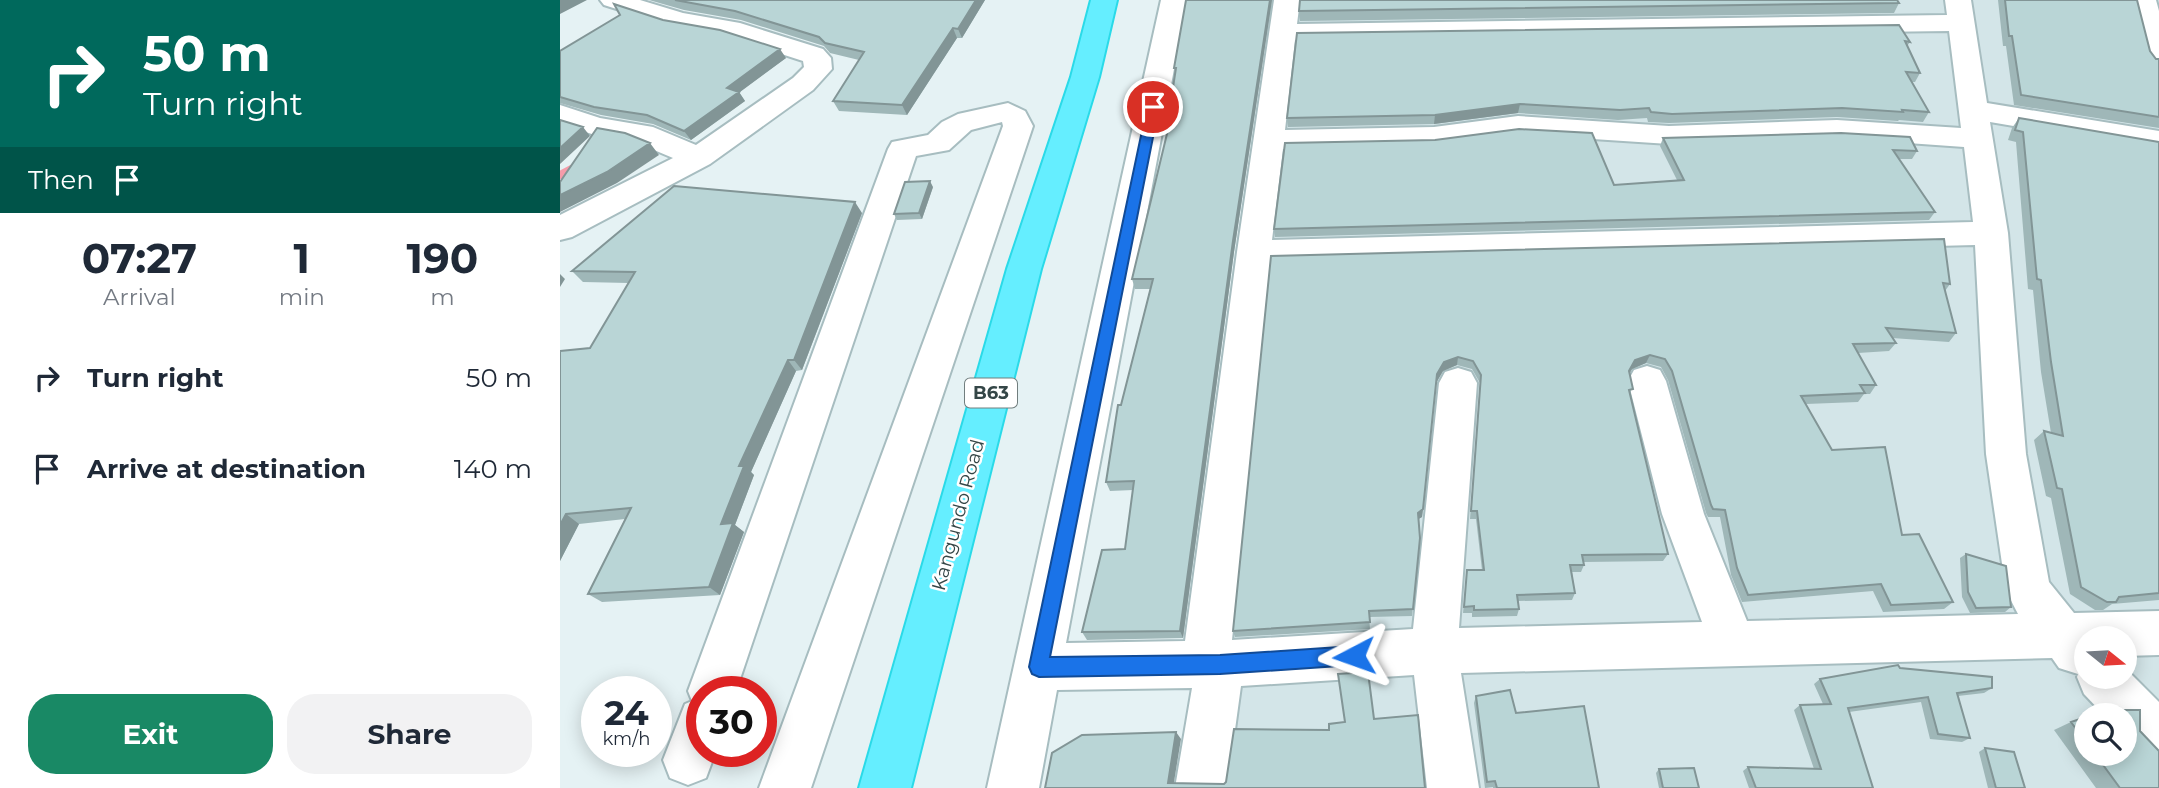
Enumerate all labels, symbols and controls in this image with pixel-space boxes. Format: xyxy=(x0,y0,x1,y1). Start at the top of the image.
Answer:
text: 50 m xyxy=(143,24,271,83)
icon: right xyxy=(28,28,119,119)
pin xyxy=(1123,77,1183,137)
text: Turn right xyxy=(143,84,303,123)
icon: arrive xyxy=(1134,88,1172,126)
icon: arrive xyxy=(108,161,146,199)
text: Then xyxy=(28,164,94,196)
text: 07:27 xyxy=(82,232,197,284)
text: 1 xyxy=(294,232,310,284)
text: 190 xyxy=(407,232,478,284)
text: Arrival xyxy=(103,283,176,311)
text: min xyxy=(279,283,325,311)
text: m xyxy=(430,283,455,311)
icon: right xyxy=(28,359,66,397)
text: Turn right xyxy=(87,362,223,394)
text: 50 m xyxy=(466,362,532,394)
road number: B63 xyxy=(965,379,1017,408)
street label: Kangundo Road xyxy=(927,437,989,593)
icon: arrive xyxy=(28,450,66,488)
text: Arrive at destination xyxy=(87,453,366,485)
text: 140 m xyxy=(454,453,532,485)
position arrow xyxy=(1317,619,1391,693)
north arrow xyxy=(2074,626,2137,690)
map controls xyxy=(2074,626,2137,766)
speed limit sign: 30 xyxy=(686,676,777,767)
text: 24 xyxy=(604,691,649,734)
button: Exit xyxy=(28,694,273,774)
button: Share xyxy=(287,694,532,774)
button: search xyxy=(2074,703,2137,766)
text: km/h xyxy=(602,728,651,750)

